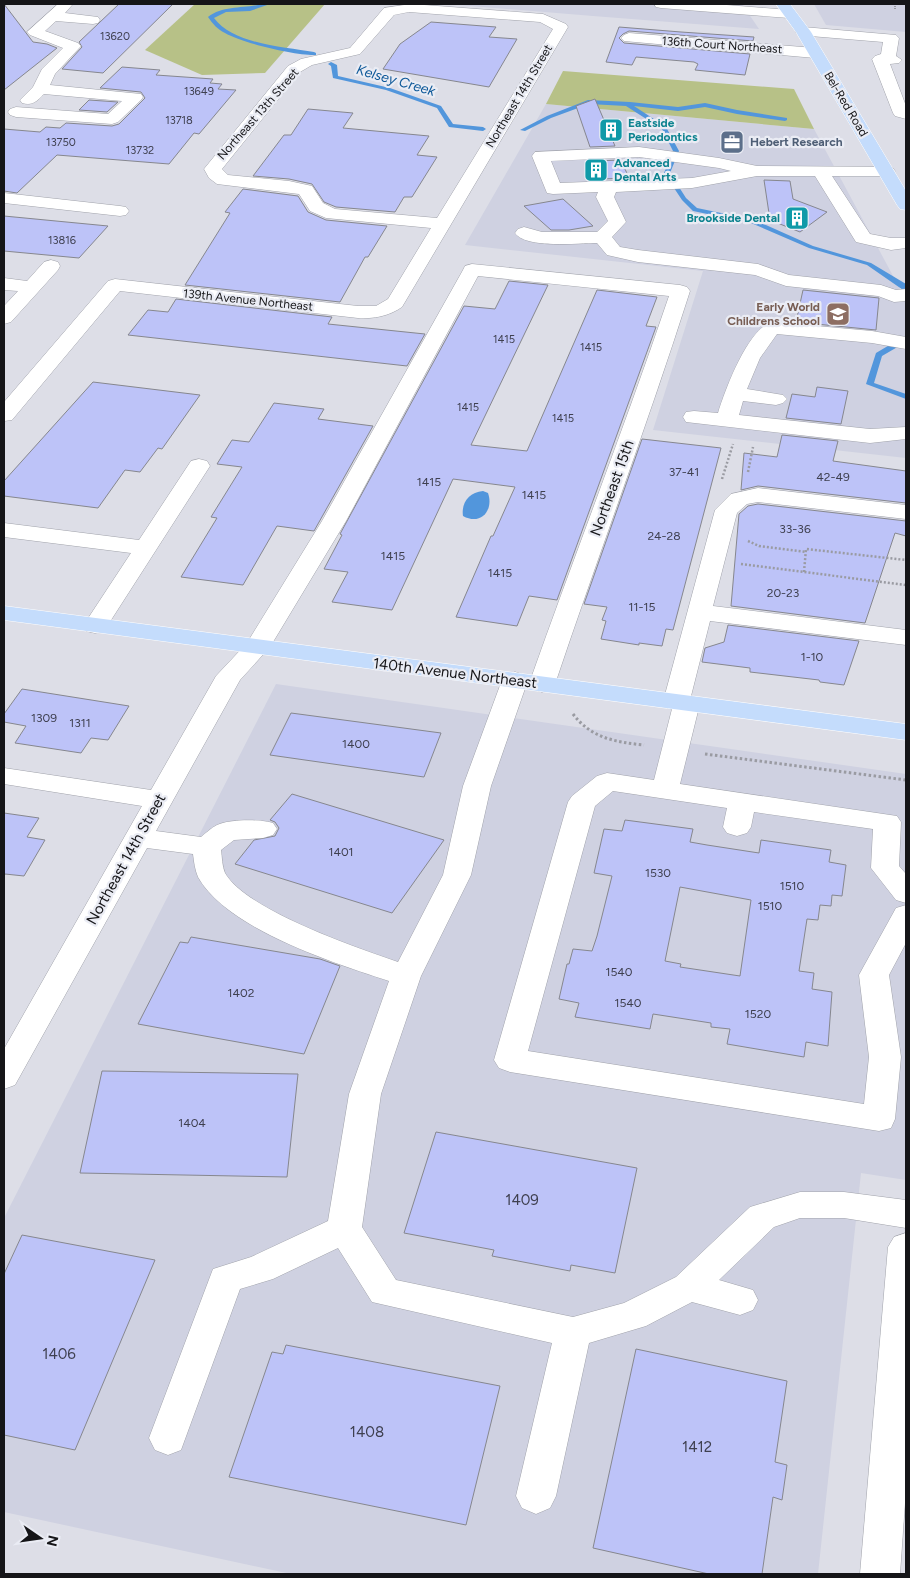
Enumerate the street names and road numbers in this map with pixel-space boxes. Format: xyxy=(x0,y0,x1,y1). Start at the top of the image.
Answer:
street label: 136th Court Northeast xyxy=(661,34,783,56)
street label: Northeast 14th Street xyxy=(483,42,555,150)
street label: Northeast 13th Street xyxy=(214,65,302,163)
street label: Bel-Red Road xyxy=(821,69,871,139)
street label: 139th Avenue Northeast xyxy=(182,286,314,314)
street label: Northeast 15th xyxy=(586,438,638,538)
street label: 140th Avenue Northeast xyxy=(372,654,538,692)
street label: Northeast 14th Street xyxy=(83,790,170,928)

